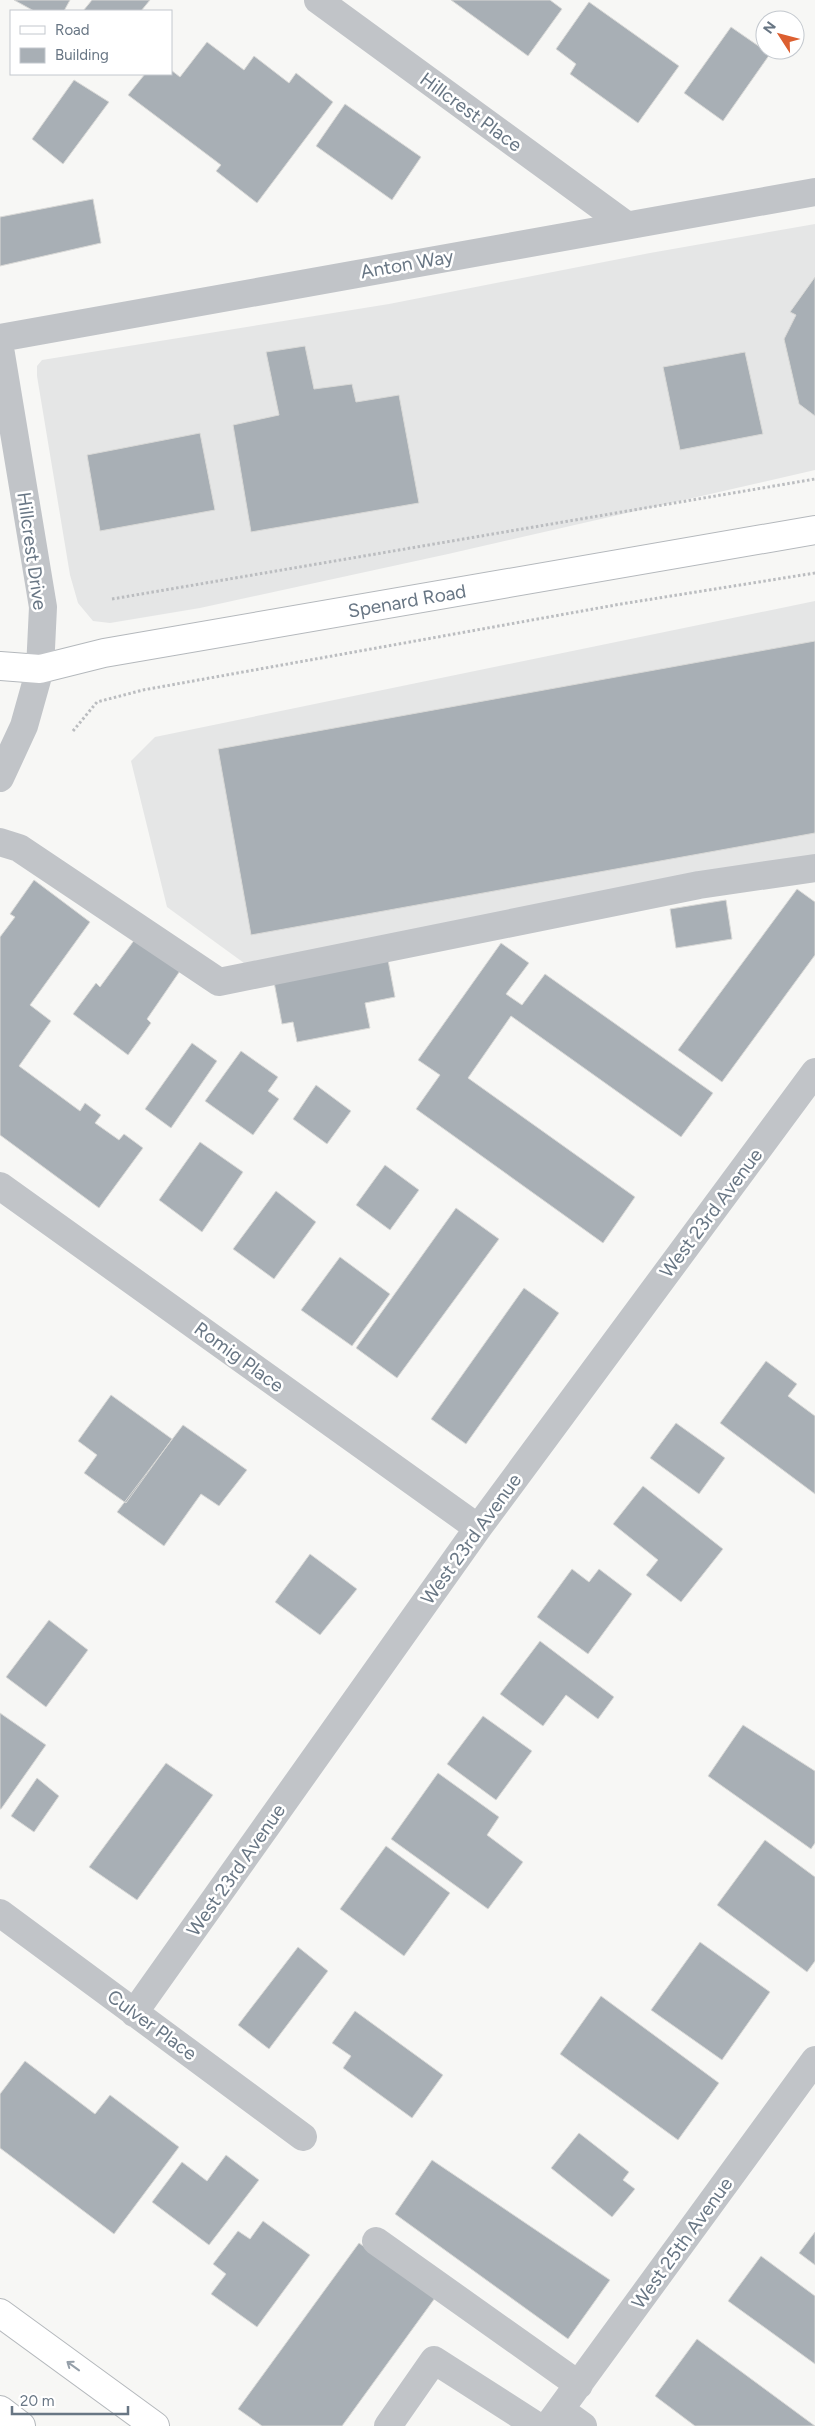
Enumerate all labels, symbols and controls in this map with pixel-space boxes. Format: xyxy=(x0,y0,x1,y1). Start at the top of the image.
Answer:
legend xyxy=(10,10,172,75)
north arrow xyxy=(755,10,805,60)
text: N xyxy=(760,18,780,37)
text: Road xyxy=(55,21,90,39)
text: Building xyxy=(55,46,109,64)
street label: Hillcrest Place xyxy=(416,67,526,157)
street label: Anton Way xyxy=(359,245,455,283)
street label: Hillcrest Drive xyxy=(12,491,52,611)
street label: Spenard Road xyxy=(346,579,468,623)
street label: West 23rd Avenue xyxy=(655,1144,767,1282)
street label: Romig Place xyxy=(190,1317,288,1397)
street label: West 23rd Avenue xyxy=(416,1469,526,1609)
street label: West 23rd Avenue xyxy=(182,1799,290,1941)
street label: Culver Place xyxy=(103,1985,201,2065)
street label: West 25th Avenue xyxy=(627,2173,737,2313)
one-way arrow xyxy=(66,2361,80,2371)
scale bar xyxy=(12,2384,129,2416)
text: 20 m xyxy=(20,2392,54,2410)

